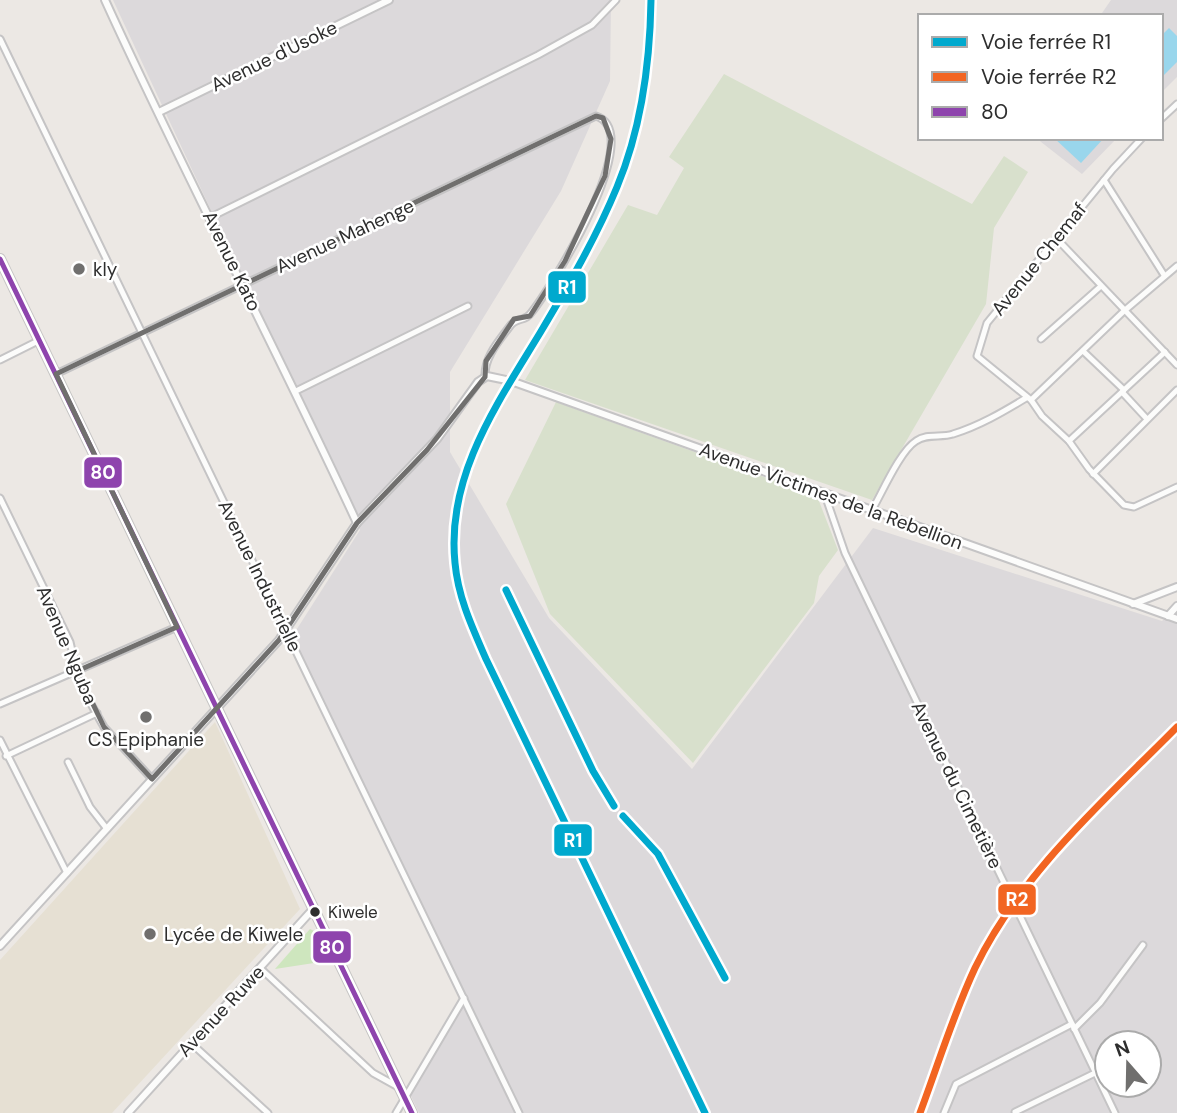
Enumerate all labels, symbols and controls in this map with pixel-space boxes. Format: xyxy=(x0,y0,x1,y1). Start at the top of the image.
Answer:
legend xyxy=(918,14,1163,140)
street label: Avenue d'Usoke xyxy=(207,15,341,97)
text: Voie ferrée R1 xyxy=(981,28,1111,56)
text: Voie ferrée R2 xyxy=(981,63,1117,91)
text: 80 xyxy=(981,98,1008,126)
street label: Avenue Mahenge xyxy=(272,193,418,279)
street label: Avenue Chemaf xyxy=(986,197,1092,321)
street label: Avenue Kato xyxy=(197,207,267,315)
place label: kly xyxy=(93,257,118,282)
marker: kly xyxy=(71,261,87,277)
line badge: R1 xyxy=(547,270,587,304)
text: R1 xyxy=(558,275,576,300)
street label: Avenue Victimes de la Rebellion xyxy=(696,437,966,555)
line badge: 80 xyxy=(83,456,123,489)
text: 80 xyxy=(90,460,116,485)
street label: Avenue Industrielle xyxy=(212,496,308,656)
street label: Avenue Nguba xyxy=(31,582,103,708)
street label: Avenue du Cimetière xyxy=(906,697,1008,873)
marker: CS Epiphanie xyxy=(138,709,154,725)
place label: CS Epiphanie xyxy=(88,727,204,752)
line badge: R1 xyxy=(553,823,593,857)
text: R1 xyxy=(564,828,582,853)
line badge: R2 xyxy=(997,883,1037,916)
text: R2 xyxy=(1006,887,1029,912)
place label: Kiwele xyxy=(328,901,378,923)
marker: Kiwele xyxy=(308,905,322,919)
place label: Lycée de Kiwele xyxy=(164,922,303,947)
marker: Lycée de Kiwele xyxy=(142,926,158,942)
line badge: 80 xyxy=(312,930,352,964)
text: 80 xyxy=(319,935,345,960)
street label: Avenue Ruwe xyxy=(172,960,270,1062)
north arrow xyxy=(1093,1029,1163,1099)
text: N xyxy=(1112,1034,1133,1063)

